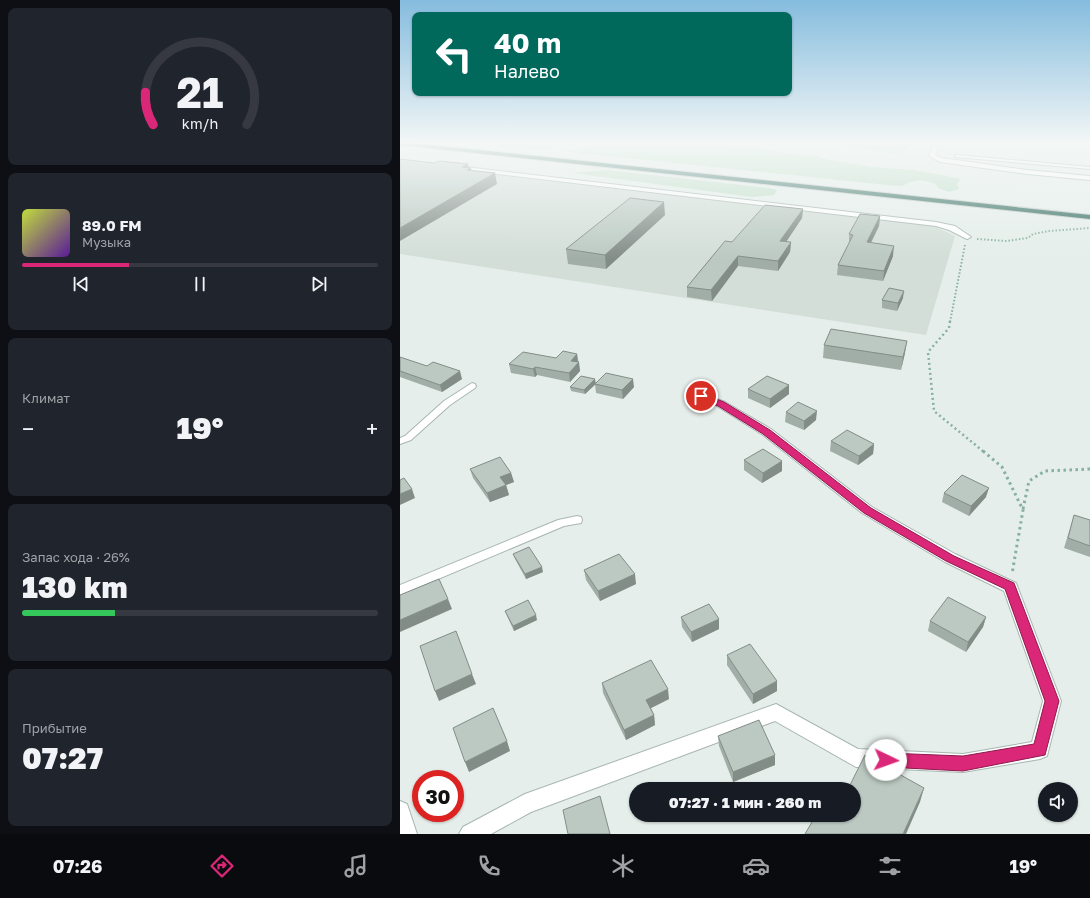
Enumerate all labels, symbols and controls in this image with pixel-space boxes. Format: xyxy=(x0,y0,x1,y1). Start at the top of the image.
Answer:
text: 40 m xyxy=(494,26,561,59)
icon: left xyxy=(428,28,480,80)
text: Налево xyxy=(494,60,560,82)
text: 21 xyxy=(177,66,223,116)
text: km/h xyxy=(182,114,218,131)
text: 89.0 FM xyxy=(82,216,142,234)
text: Музыка xyxy=(82,234,131,250)
icon: previous xyxy=(70,273,92,295)
icon: pause xyxy=(189,273,211,295)
icon: next xyxy=(308,273,330,295)
pin xyxy=(684,379,718,413)
icon: arrive xyxy=(690,385,712,407)
text: Климат xyxy=(22,390,70,406)
text: 19° xyxy=(176,410,224,446)
text: − xyxy=(22,415,34,442)
text: + xyxy=(366,415,378,442)
text: Запас хода · 26% xyxy=(22,549,130,565)
text: 130 km xyxy=(22,569,127,605)
text: Прибытие xyxy=(22,720,87,736)
position arrow xyxy=(865,739,907,781)
text: 07:27 xyxy=(22,740,103,776)
speed limit sign: 30 xyxy=(412,770,464,822)
map controls xyxy=(1038,782,1078,822)
button: sound xyxy=(1038,782,1078,822)
text: 07:27 · 1 мин · 260 m xyxy=(669,793,821,811)
icon: directions xyxy=(208,852,236,880)
icon: music xyxy=(342,852,370,880)
icon: phone xyxy=(475,852,503,880)
icon: climate xyxy=(609,852,637,880)
icon: car xyxy=(742,852,770,880)
icon: filters xyxy=(876,852,904,880)
text: 07:26 xyxy=(53,855,102,877)
text: 19° xyxy=(1009,855,1037,877)

